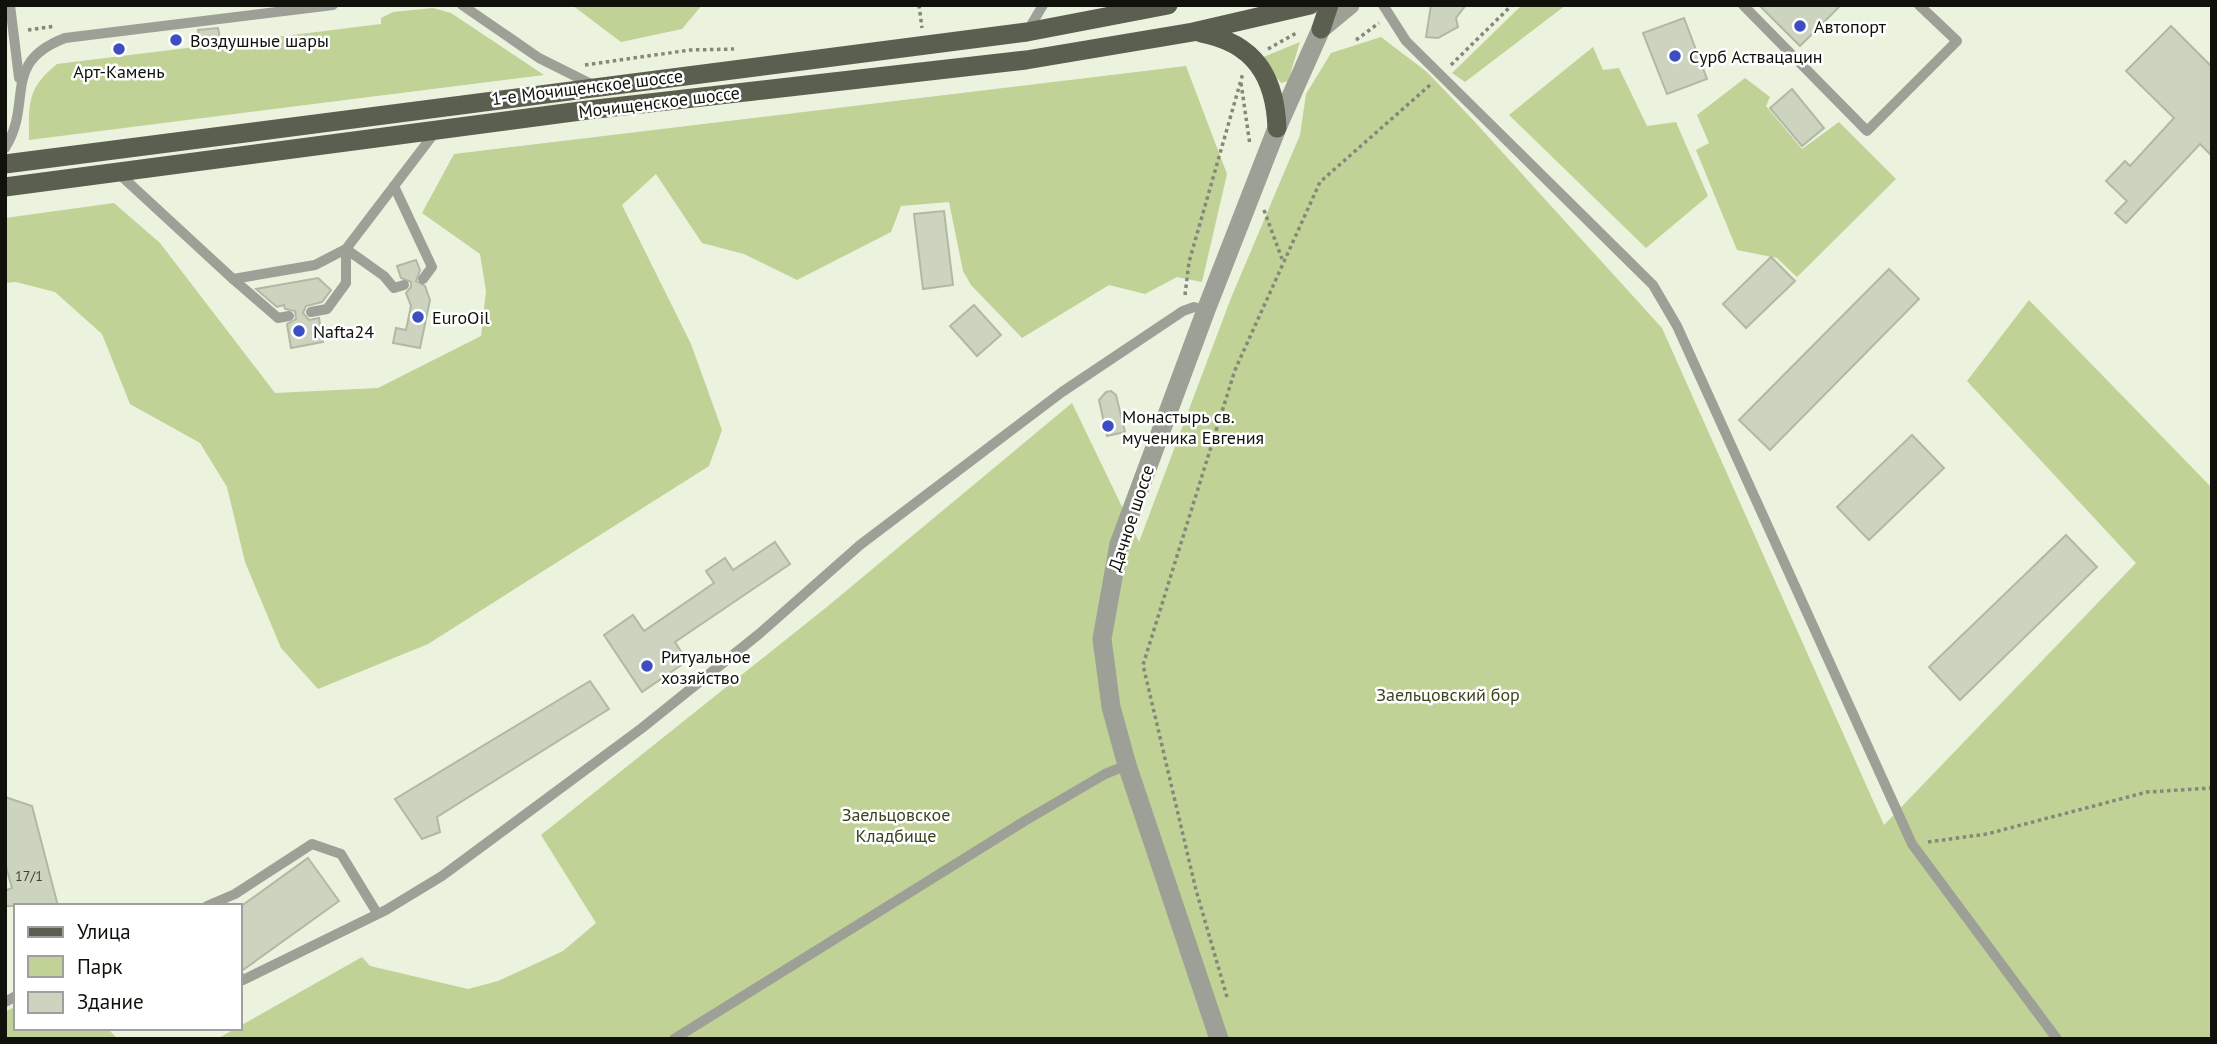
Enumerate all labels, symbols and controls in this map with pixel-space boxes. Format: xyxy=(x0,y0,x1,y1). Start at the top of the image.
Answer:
place label: Автопорт xyxy=(1814,15,1887,38)
marker: Автопорт xyxy=(1792,18,1808,34)
place label: Воздушные шары xyxy=(190,29,329,52)
marker: Воздушные шары xyxy=(168,32,184,48)
marker: Арт-Камень xyxy=(111,41,127,57)
place label: Сурб Аствацацин xyxy=(1689,45,1823,68)
marker: Сурб Аствацацин xyxy=(1667,48,1683,64)
place label: Арт-Камень xyxy=(73,60,165,83)
street label: 1-е Мочищенское шоссе xyxy=(490,65,684,109)
street label: Мочищенское шоссе xyxy=(577,81,741,123)
place label: EuroOil xyxy=(432,306,490,329)
marker: EuroOil xyxy=(410,309,426,325)
place label: Nafta24 xyxy=(313,320,374,343)
marker: Nafta24 xyxy=(291,323,307,339)
place label: Монастырь св. мученика Евгения xyxy=(1122,405,1264,449)
marker: Монастырь св. мученика Евгения xyxy=(1100,418,1116,434)
street label: Дачное шоссе xyxy=(1103,462,1159,574)
place label: Ритуальное хозяйство xyxy=(661,645,751,689)
marker: Ритуальное хозяйство xyxy=(639,658,655,674)
park label: Заельцовский бор xyxy=(1376,683,1520,706)
park label: Заельцовское Кладбище xyxy=(842,803,950,847)
house number: 17/1 xyxy=(15,867,43,885)
legend xyxy=(14,904,242,1030)
text: Улица xyxy=(77,918,131,945)
text: Парк xyxy=(77,953,123,980)
text: Здание xyxy=(77,988,144,1015)

